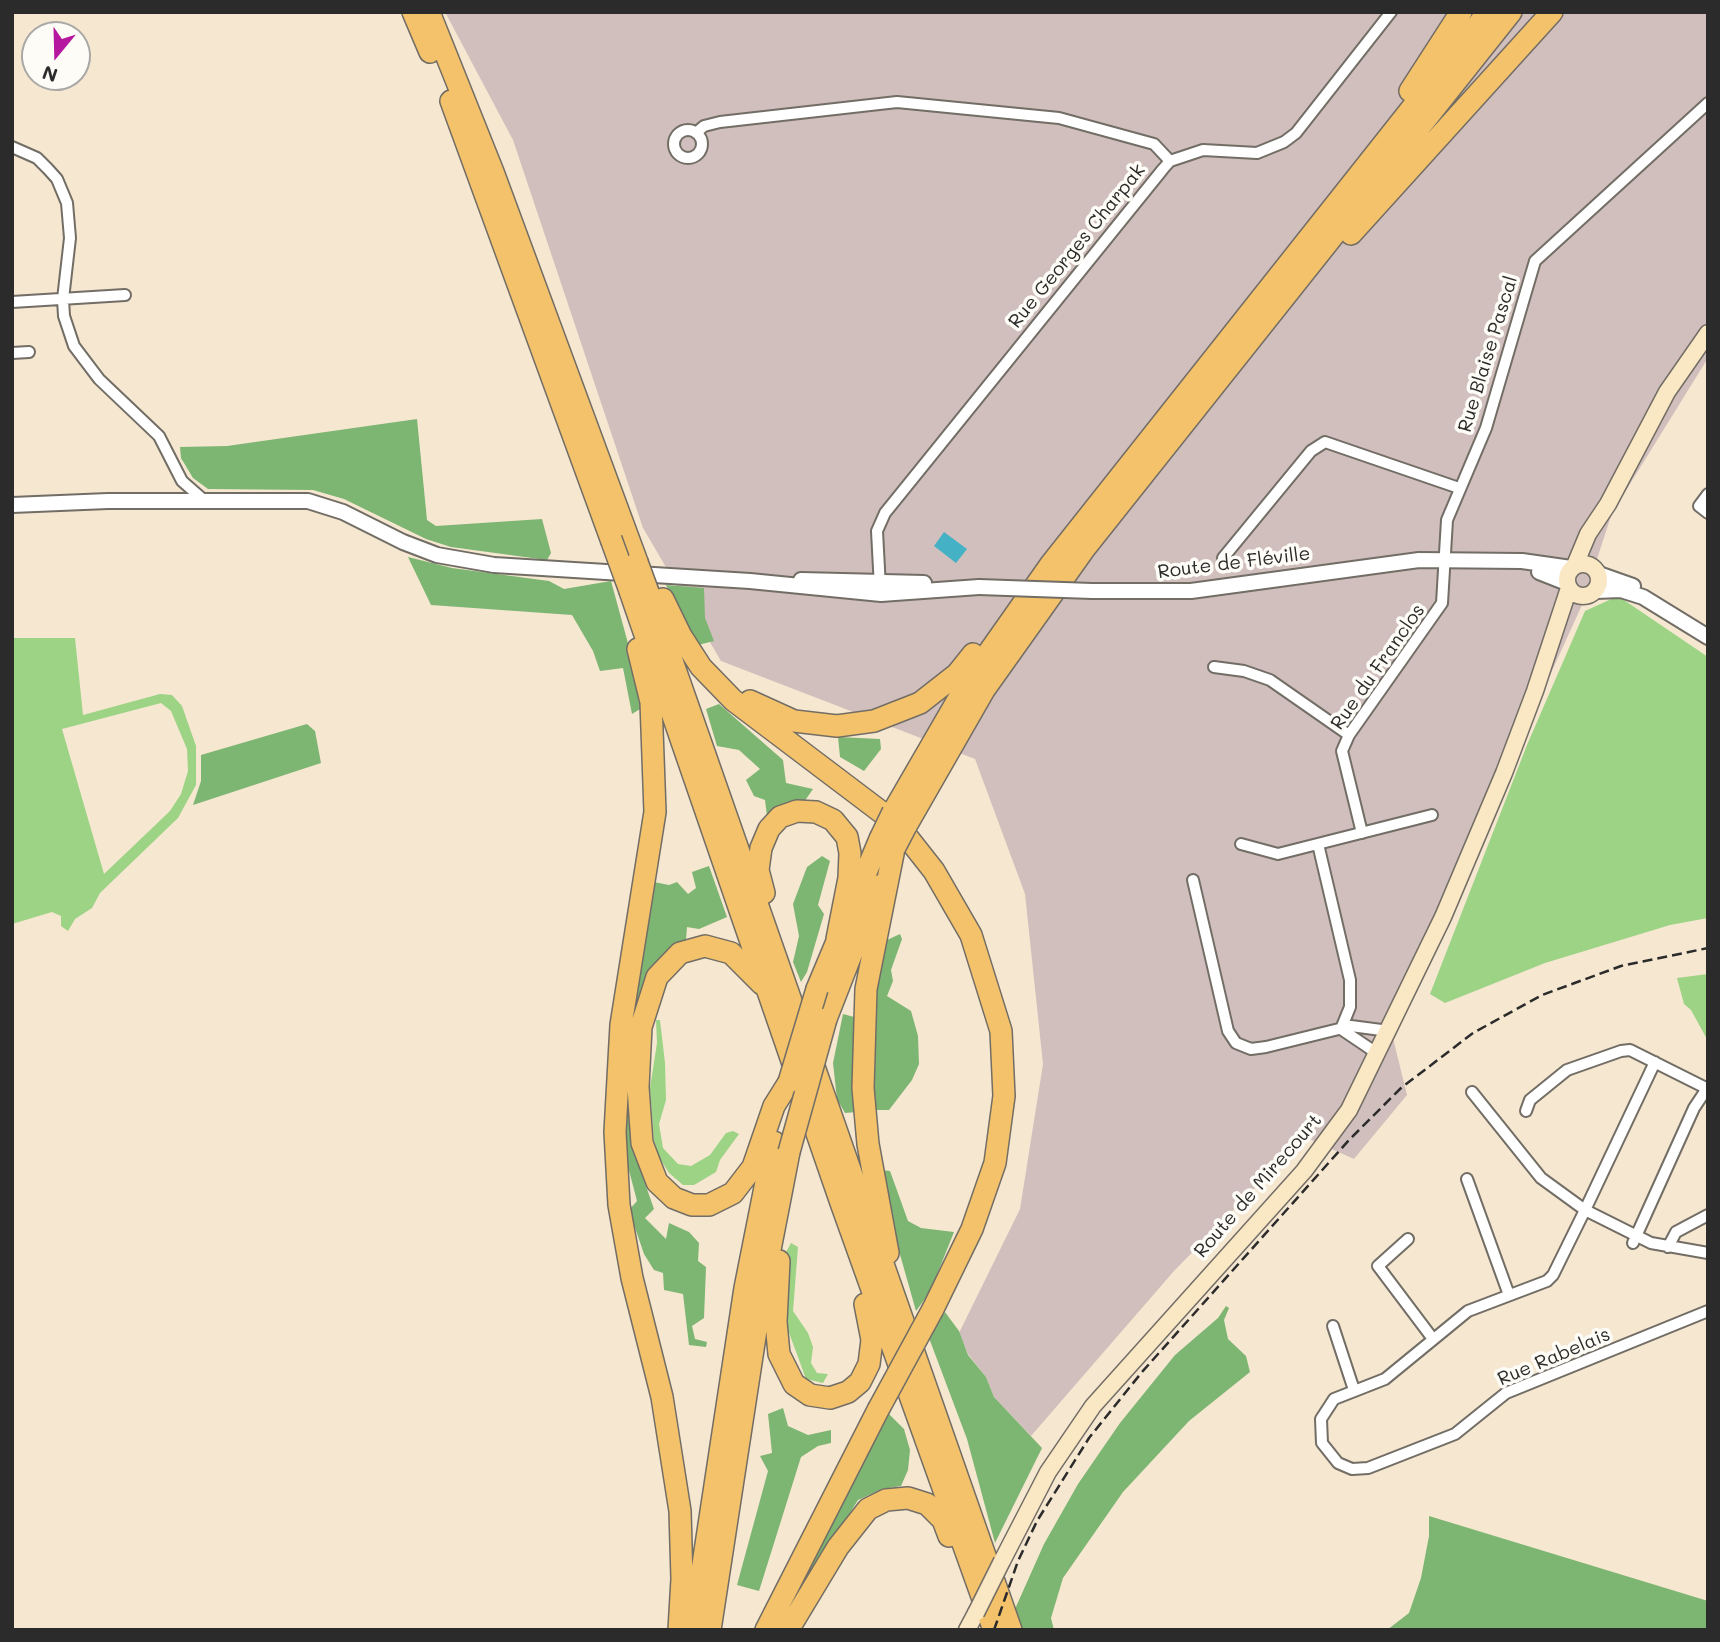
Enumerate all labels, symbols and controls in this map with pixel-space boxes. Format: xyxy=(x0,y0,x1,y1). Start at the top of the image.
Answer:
north arrow xyxy=(21,21,91,91)
text: N xyxy=(39,60,61,89)
street label: Rue Georges Charpak xyxy=(1004,159,1150,333)
street label: Rue Blaise Pascal xyxy=(1453,273,1523,435)
street label: Route de Fléville xyxy=(1156,542,1312,584)
street label: Rue du Franclos xyxy=(1326,600,1430,734)
street label: Route de Mirecourt xyxy=(1189,1109,1327,1263)
street label: Rue Rabelais xyxy=(1494,1323,1614,1391)

